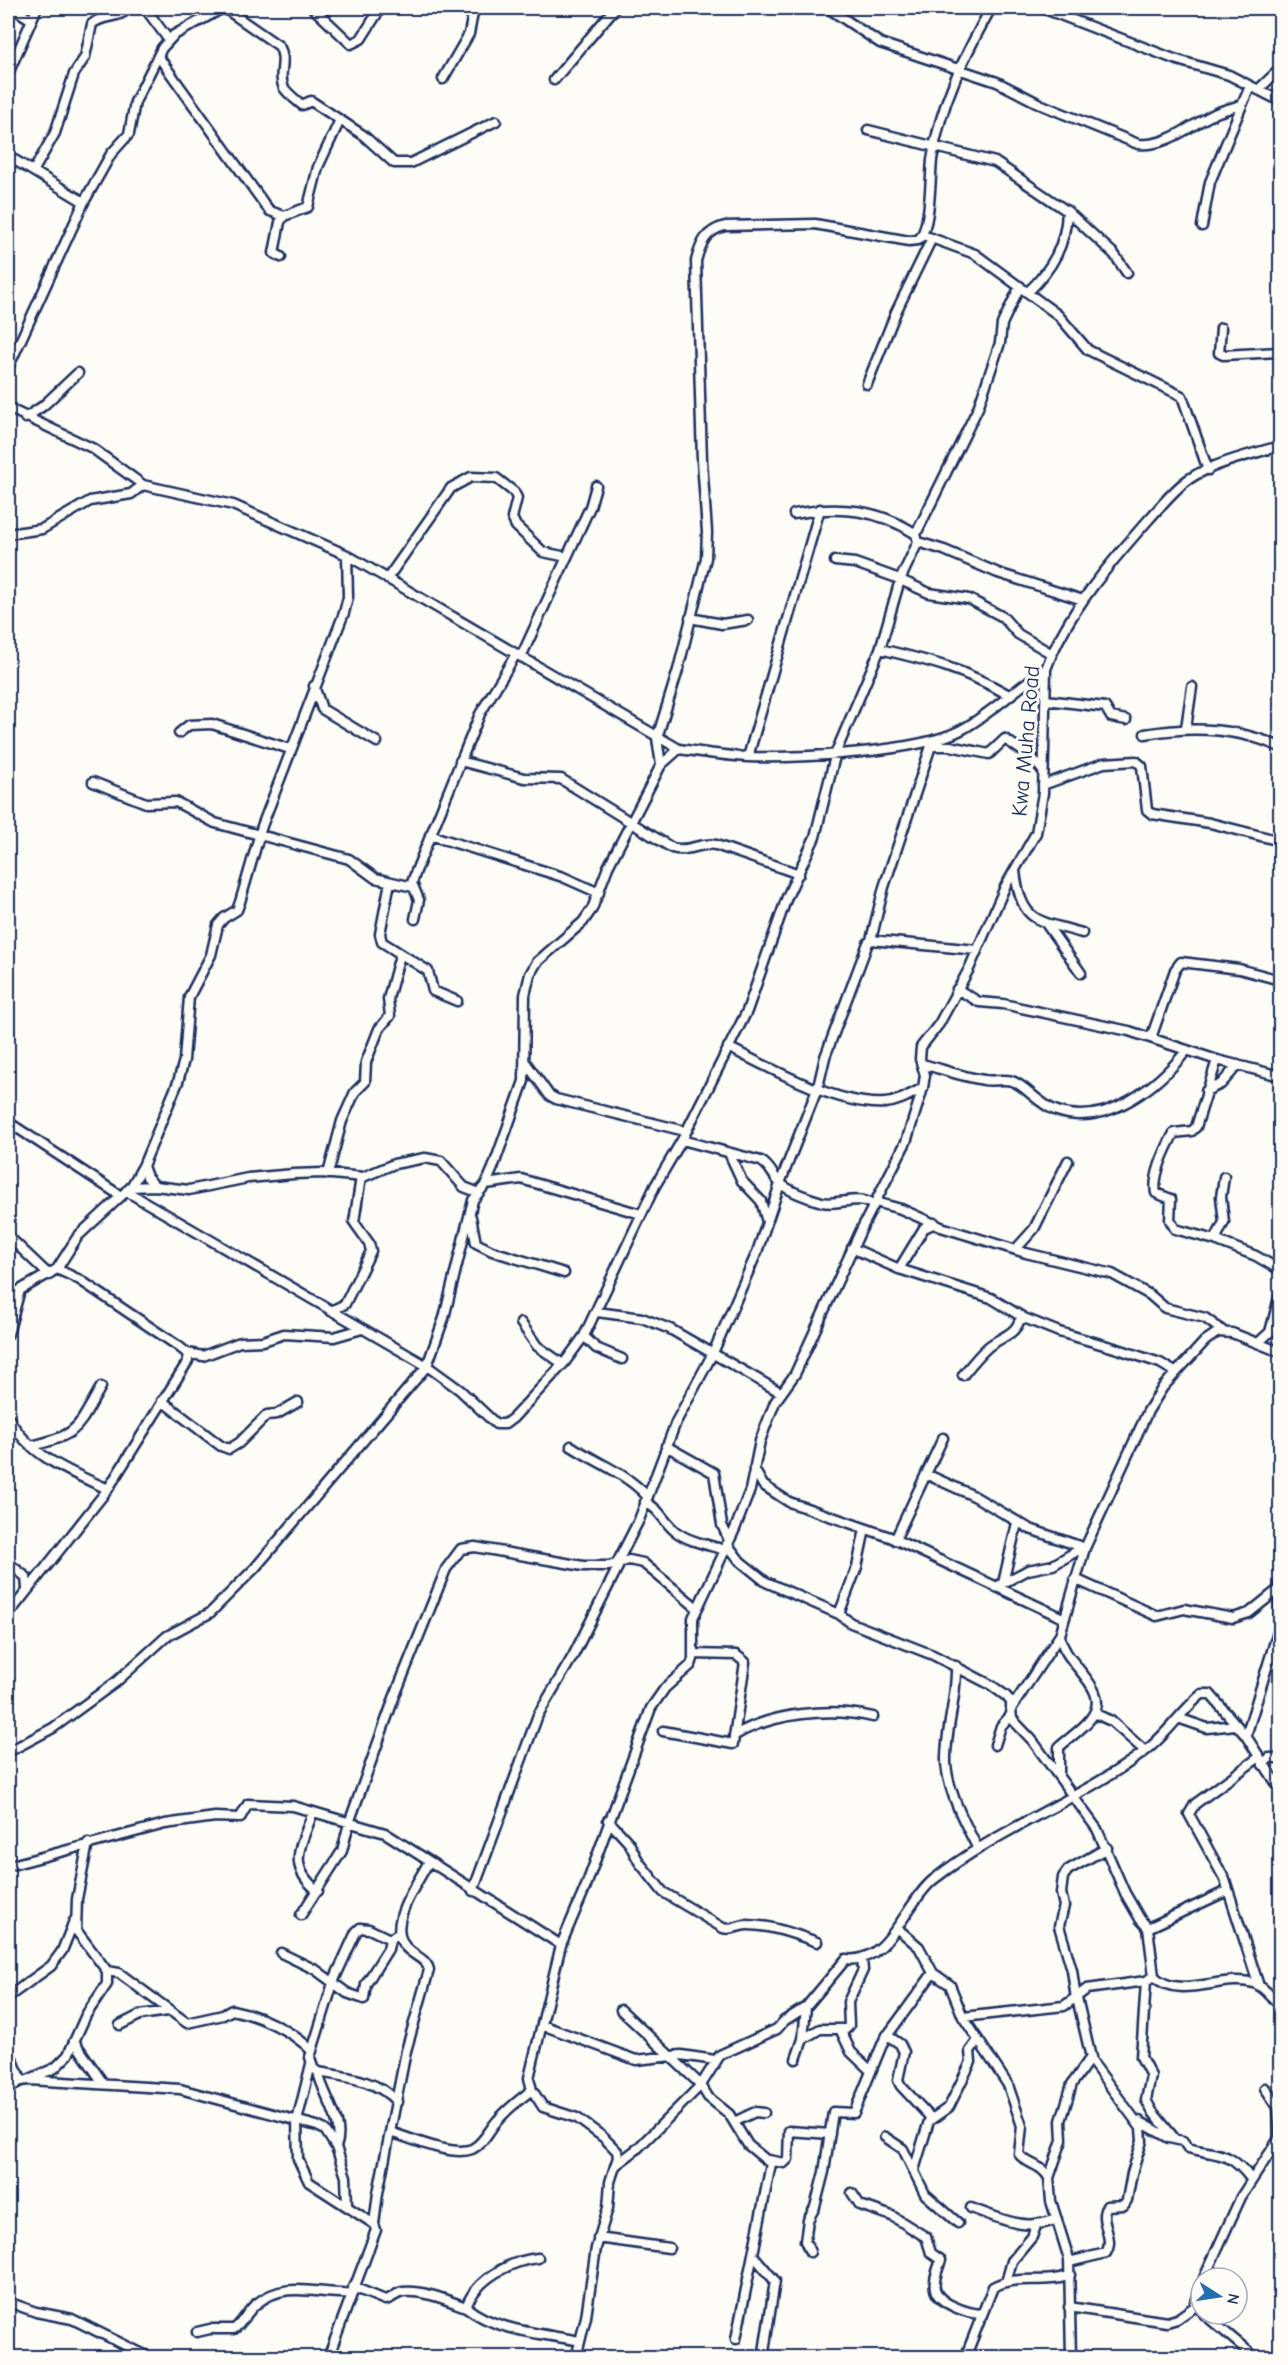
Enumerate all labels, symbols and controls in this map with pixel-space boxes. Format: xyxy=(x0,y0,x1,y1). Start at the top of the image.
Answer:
street label: Kwa Muha Road xyxy=(1006,664,1046,818)
north arrow xyxy=(1189,2266,1249,2326)
text: N xyxy=(1223,2292,1243,2306)

